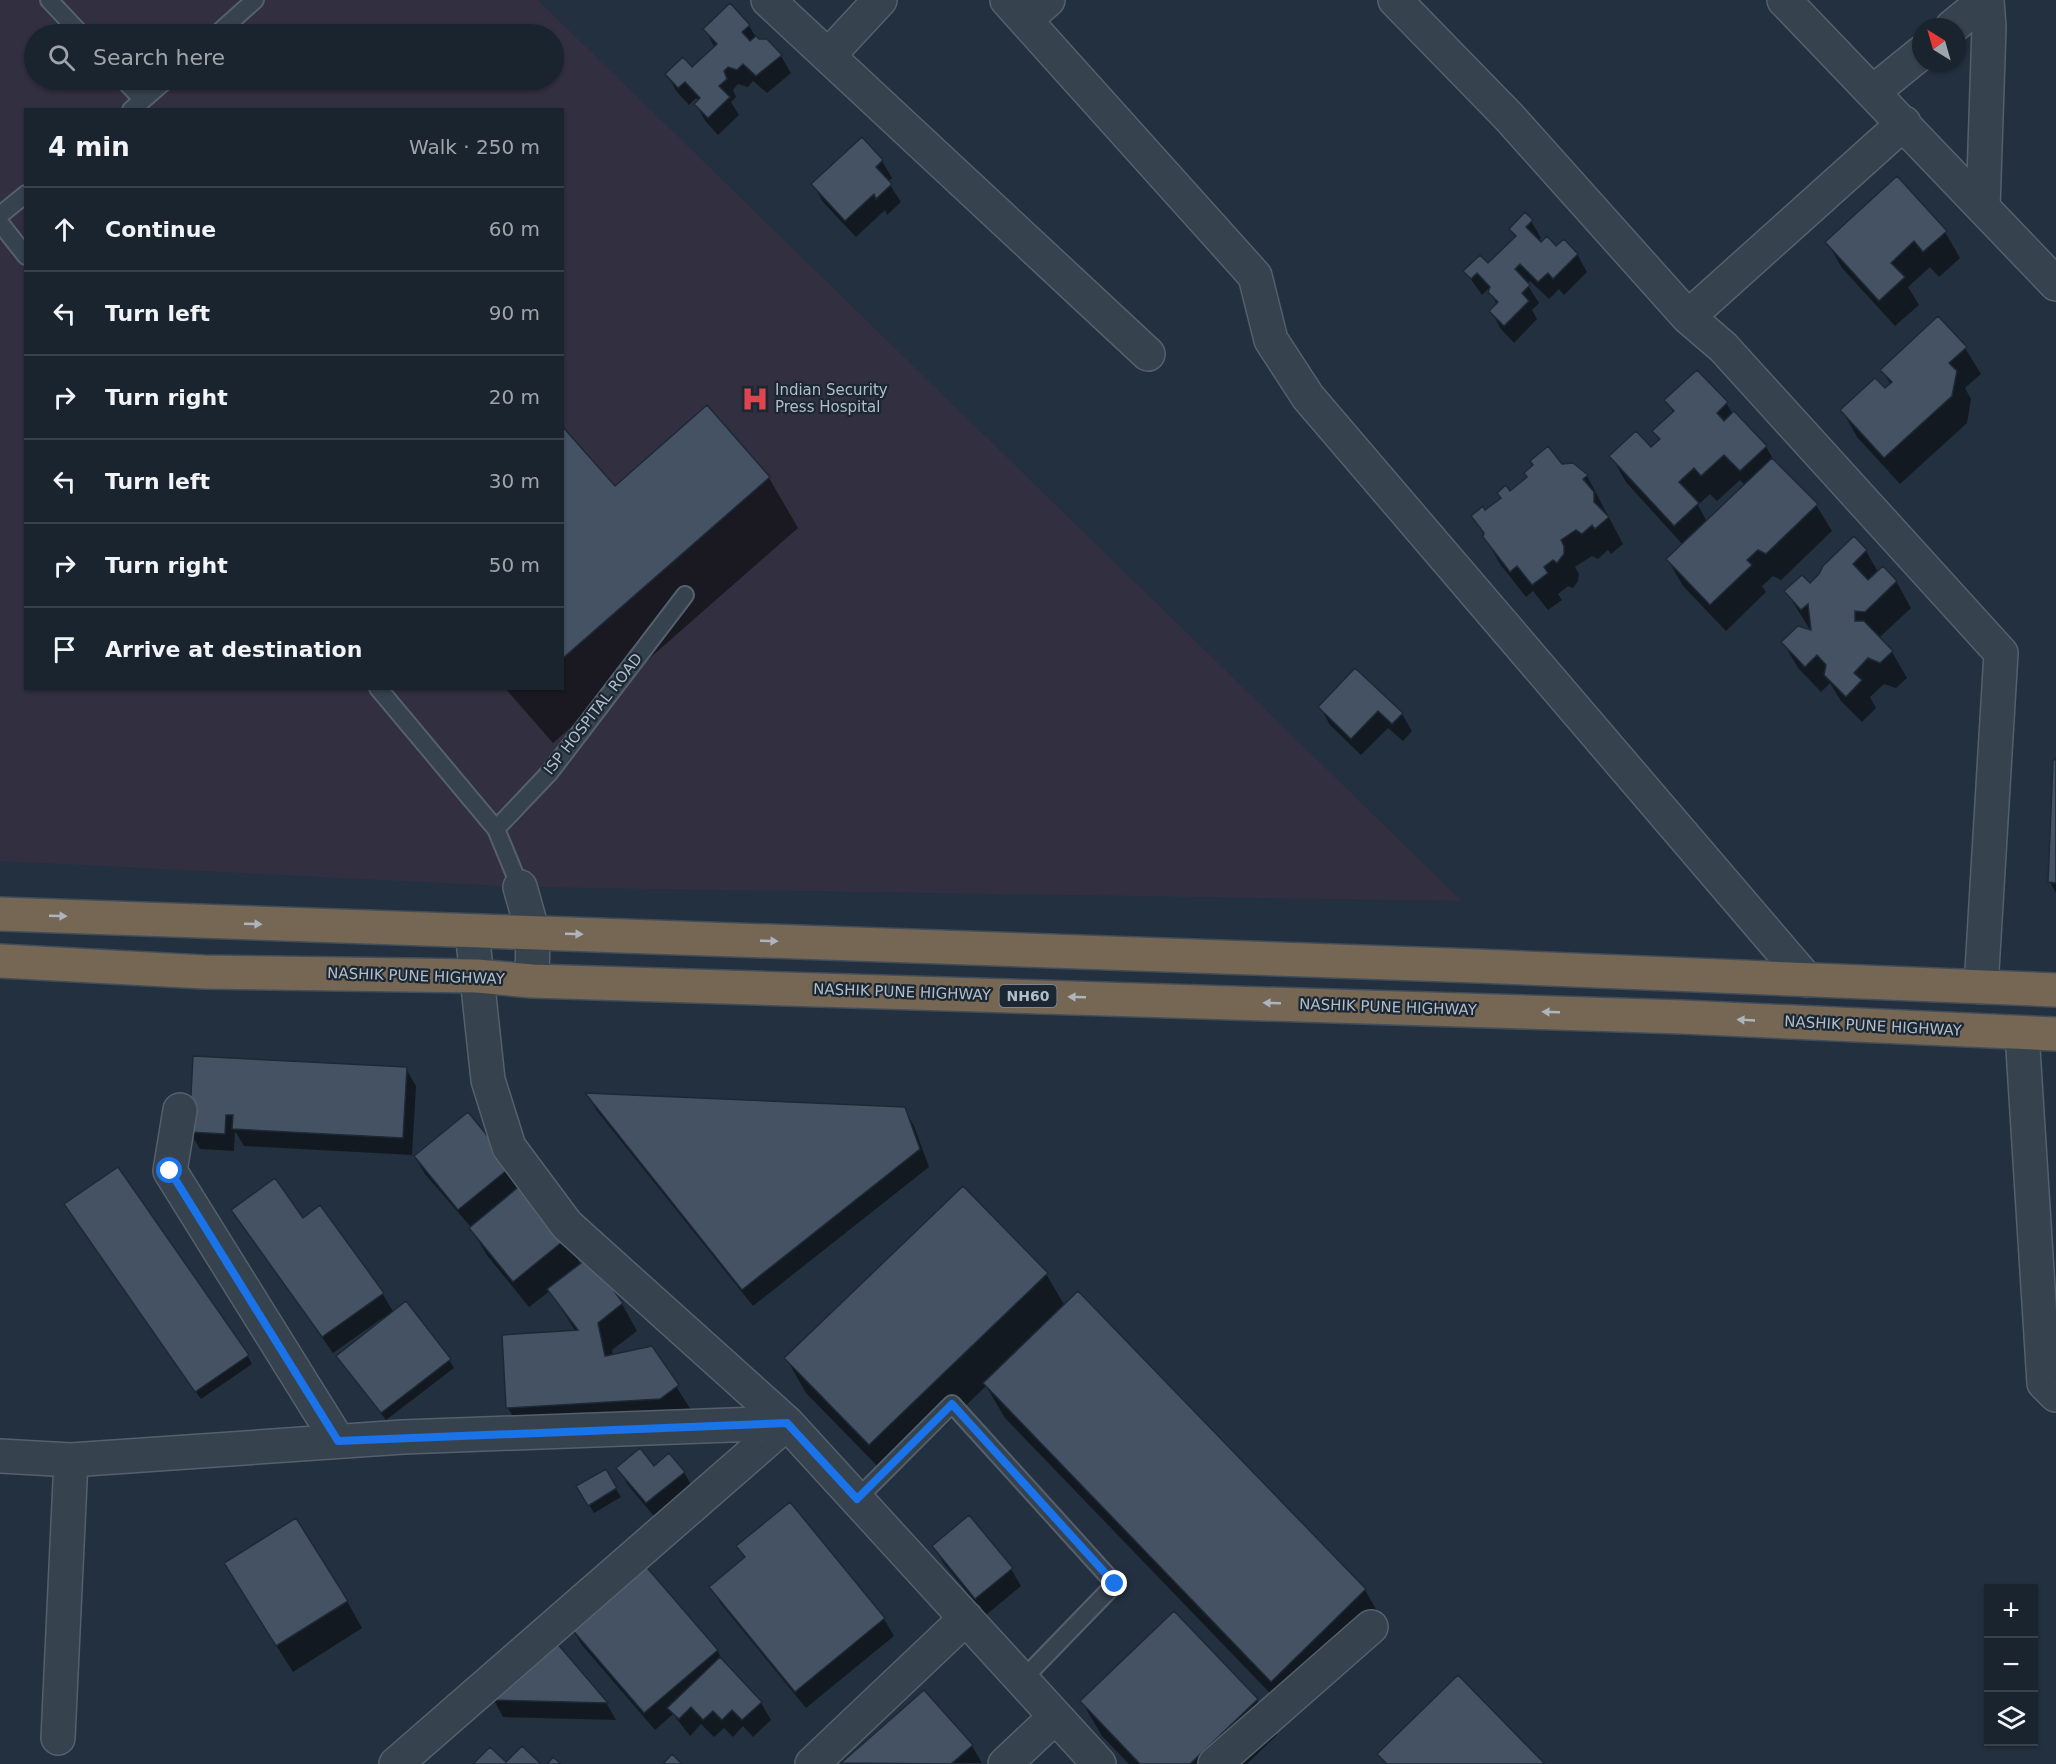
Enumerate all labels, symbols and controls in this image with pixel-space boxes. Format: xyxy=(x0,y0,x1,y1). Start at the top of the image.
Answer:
north arrow xyxy=(1912,18,1966,72)
search box xyxy=(24,24,564,90)
icon: search xyxy=(45,41,78,74)
text: Search here xyxy=(93,45,225,70)
text: 4 min xyxy=(48,132,130,162)
text: Walk · 250 m xyxy=(409,135,540,159)
icon: ahead xyxy=(48,213,81,246)
text: Continue xyxy=(105,217,216,242)
text: 60 m xyxy=(489,217,540,241)
icon: left xyxy=(48,297,81,330)
text: Turn left xyxy=(105,301,210,326)
text: 90 m xyxy=(489,301,540,325)
icon: right xyxy=(48,381,81,414)
place label: Indian Security Press Hospital xyxy=(775,381,888,416)
hospital icon: Indian Security Press Hospital xyxy=(740,384,770,414)
text: Turn right xyxy=(105,385,228,410)
text: 20 m xyxy=(489,385,540,409)
icon: left xyxy=(48,465,81,498)
text: Turn left xyxy=(105,469,210,494)
text: 30 m xyxy=(489,469,540,493)
icon: right xyxy=(48,549,81,582)
text: Turn right xyxy=(105,553,228,578)
text: 50 m xyxy=(489,553,540,577)
icon: arrive xyxy=(48,633,81,666)
text: Arrive at destination xyxy=(105,637,362,662)
street label: ISP HOSPITAL ROAD xyxy=(540,650,646,778)
one-way arrow xyxy=(49,912,68,921)
one-way arrow xyxy=(244,919,263,928)
one-way arrow xyxy=(565,929,584,939)
one-way arrow xyxy=(760,936,779,946)
street label: NASHIK PUNE HIGHWAY xyxy=(327,964,506,988)
street label: NASHIK PUNE HIGHWAY xyxy=(813,980,992,1004)
road number: NH60 xyxy=(1000,985,1056,1007)
one-way arrow xyxy=(1068,992,1087,1002)
street label: NASHIK PUNE HIGHWAY xyxy=(1299,995,1478,1019)
one-way arrow xyxy=(1263,998,1282,1008)
one-way arrow xyxy=(1541,1008,1560,1017)
street label: NASHIK PUNE HIGHWAY xyxy=(1784,1012,1963,1040)
one-way arrow xyxy=(1736,1015,1755,1024)
route start xyxy=(156,1157,182,1183)
route end xyxy=(1101,1570,1127,1596)
map controls xyxy=(1984,1584,2038,1746)
button: + xyxy=(1984,1584,2038,1638)
button: − xyxy=(1984,1638,2038,1692)
button: layers xyxy=(1984,1692,2038,1746)

